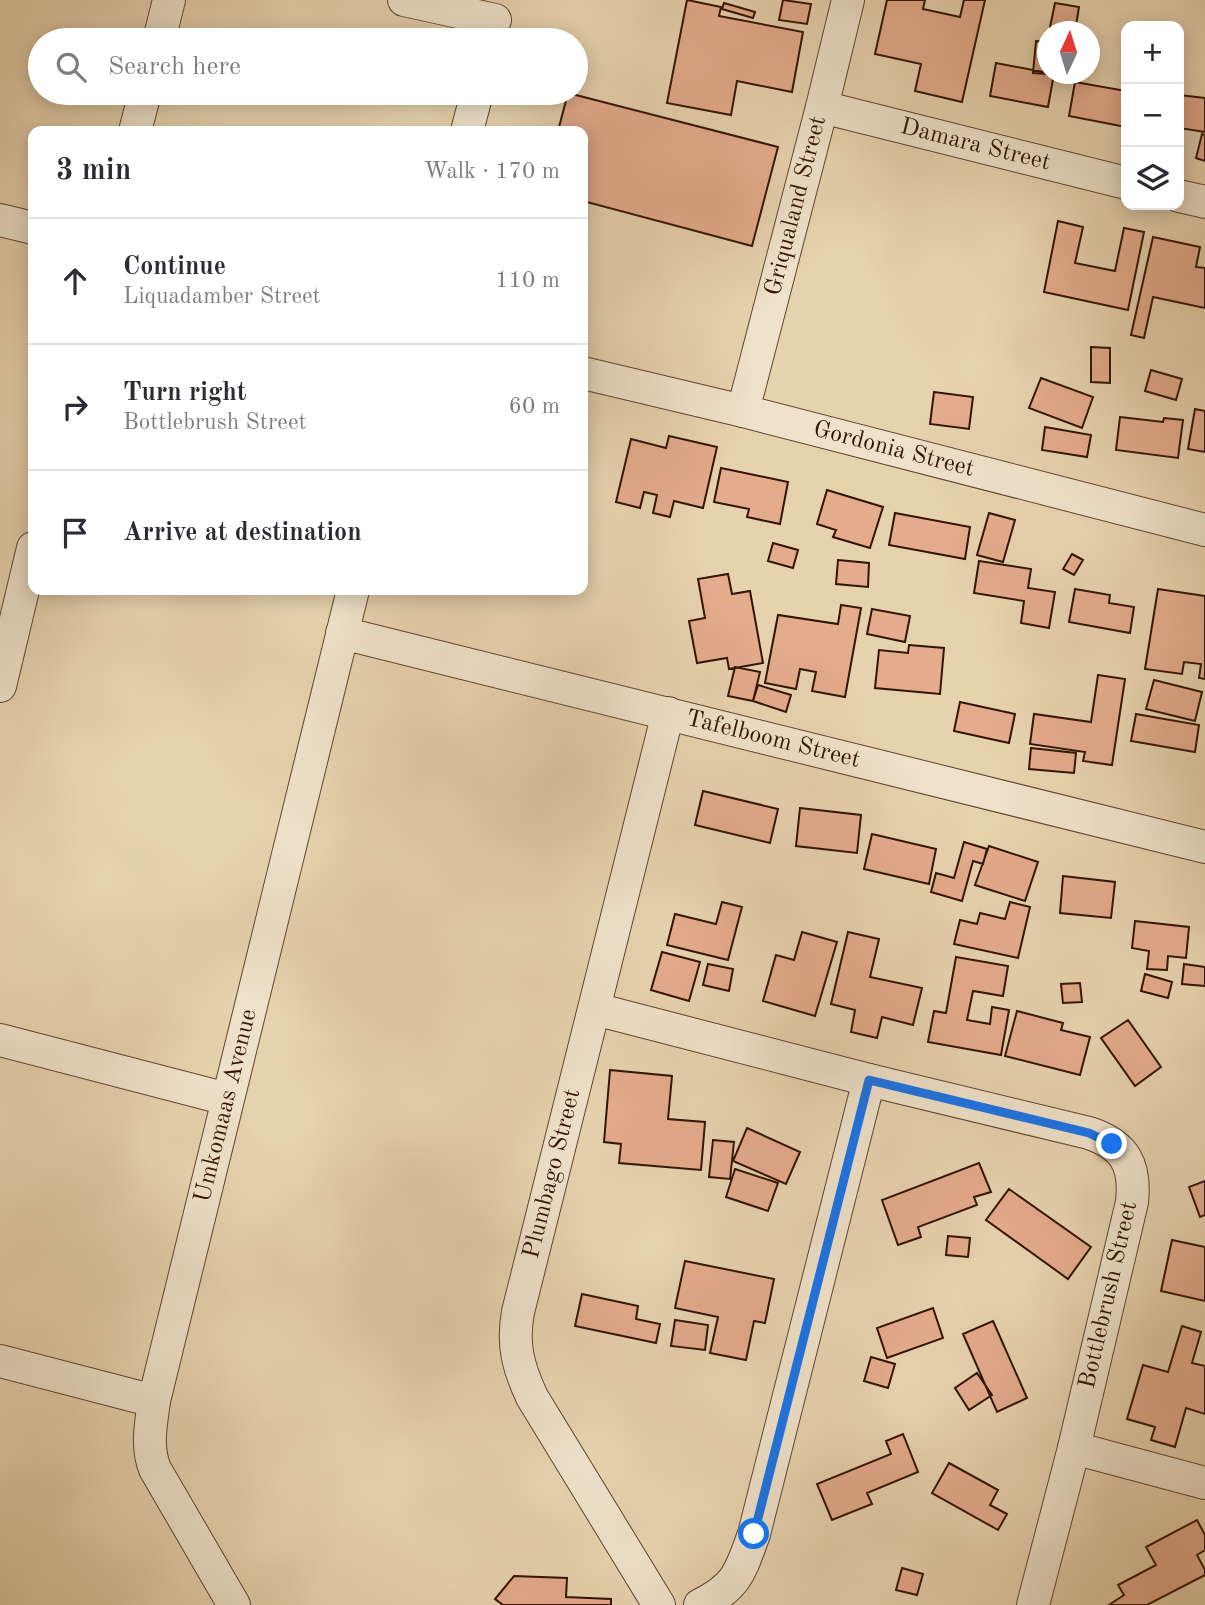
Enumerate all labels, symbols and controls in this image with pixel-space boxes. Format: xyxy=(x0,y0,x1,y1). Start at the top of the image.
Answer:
north arrow xyxy=(1037,21,1100,84)
map controls xyxy=(1121,21,1184,210)
button: + xyxy=(1121,21,1184,84)
search box xyxy=(28,28,588,105)
icon: search xyxy=(52,48,90,86)
text: Search here xyxy=(108,54,241,80)
button: − xyxy=(1121,84,1184,147)
street label: Griqualand Street xyxy=(761,113,831,298)
street label: Damara Street xyxy=(898,115,1053,176)
button: layers xyxy=(1121,147,1184,210)
text: 3 min xyxy=(56,156,131,186)
text: Walk · 170 m xyxy=(424,160,560,183)
text: Continue xyxy=(123,254,226,280)
icon: ahead xyxy=(56,262,94,300)
text: 110 m xyxy=(495,269,560,292)
text: Liquadamber Street xyxy=(123,285,321,308)
text: Turn right xyxy=(123,380,246,406)
icon: right xyxy=(56,388,94,426)
text: 60 m xyxy=(509,395,560,418)
text: Bottlebrush Street xyxy=(123,411,307,434)
street label: Gordonia Street xyxy=(811,418,977,482)
icon: arrive xyxy=(56,514,94,552)
text: Arrive at destination xyxy=(123,520,362,546)
street label: Tafelboom Street xyxy=(683,707,863,773)
street label: Umkomaas Avenue xyxy=(191,1007,262,1205)
street label: Plumbago Street xyxy=(520,1086,585,1261)
route end xyxy=(1096,1128,1127,1159)
street label: Bottlebrush Street xyxy=(1076,1199,1142,1391)
route start xyxy=(738,1518,769,1549)

